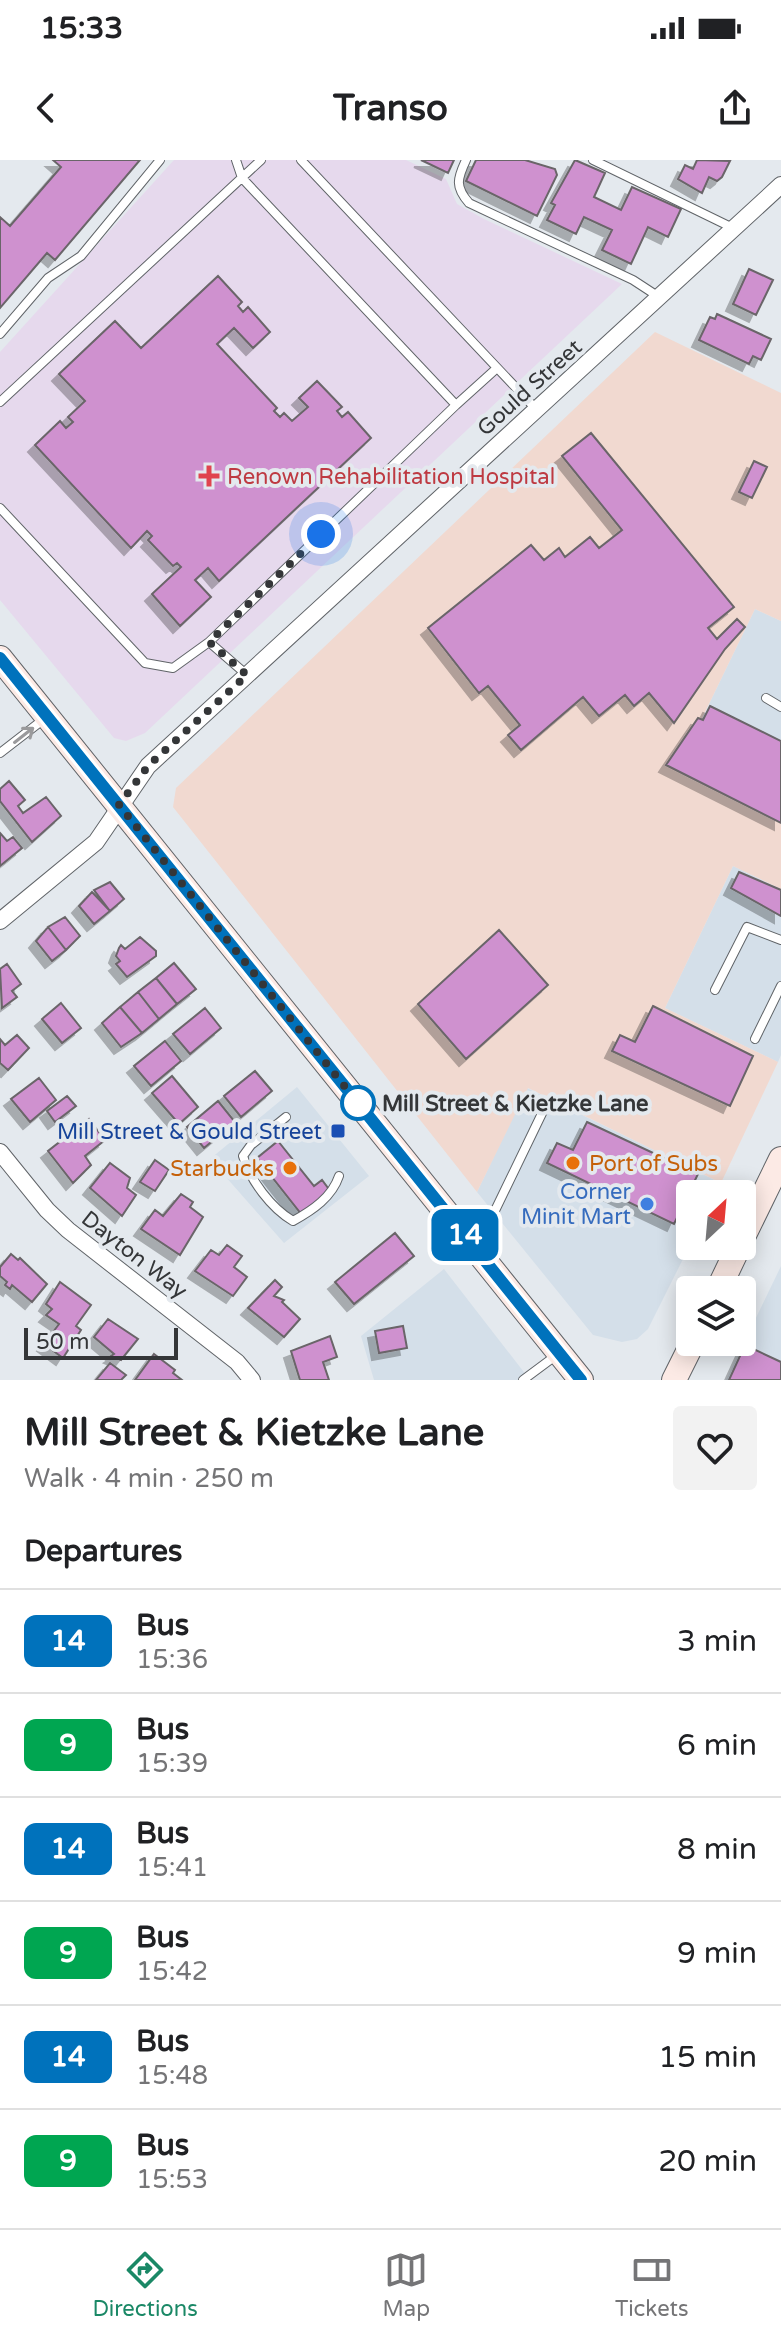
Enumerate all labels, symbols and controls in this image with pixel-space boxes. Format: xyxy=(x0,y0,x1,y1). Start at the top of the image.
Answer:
text: 15:33 xyxy=(40,10,123,47)
icon: back xyxy=(24,86,68,130)
icon: share xyxy=(713,86,757,130)
text: Transo xyxy=(333,87,448,130)
street label: Gould Street xyxy=(472,334,587,441)
place label: Renown Rehabilitation Hospital xyxy=(227,464,555,490)
marker: Renown Rehabilitation Hospital xyxy=(198,465,220,487)
your location xyxy=(301,514,341,554)
one-way arrow xyxy=(13,726,34,743)
marker: Mill Street & Kietzke Lane xyxy=(341,1086,375,1120)
place label: Mill Street & Kietzke Lane xyxy=(382,1091,649,1117)
place label: Mill Street & Gould Street xyxy=(57,1119,322,1145)
marker: Mill Street & Gould Street xyxy=(329,1122,347,1140)
place label: Port of Subs xyxy=(589,1151,718,1177)
marker: Port of Subs xyxy=(564,1154,582,1172)
place label: Starbucks xyxy=(170,1156,274,1182)
marker: Starbucks xyxy=(281,1159,299,1177)
place label: Corner Minit Mart xyxy=(521,1179,632,1230)
north arrow xyxy=(676,1180,756,1260)
map controls xyxy=(676,1180,756,1356)
marker: Corner Minit Mart xyxy=(638,1195,656,1213)
street label: Dayton Way xyxy=(76,1205,193,1304)
line badge: 14 xyxy=(429,1209,501,1261)
text: 14 xyxy=(447,1218,483,1252)
button: layers xyxy=(676,1276,756,1356)
scale bar xyxy=(24,1324,178,1360)
text: 50 m xyxy=(36,1329,90,1355)
button: heart xyxy=(673,1406,757,1490)
text: Mill Street & Kietzke Lane xyxy=(24,1410,484,1456)
text: Walk · 4 min · 250 m xyxy=(24,1463,274,1494)
text: Departures xyxy=(24,1533,182,1570)
text: Bus xyxy=(136,1607,189,1644)
text: 3 min xyxy=(677,1623,757,1660)
text: 14 xyxy=(50,1624,86,1658)
text: 15:36 xyxy=(136,1644,208,1675)
text: Bus xyxy=(136,1711,189,1748)
text: 6 min xyxy=(677,1727,757,1764)
text: 9 xyxy=(59,1728,77,1762)
text: 15:39 xyxy=(136,1748,208,1779)
text: Bus xyxy=(136,1815,189,1852)
text: 8 min xyxy=(677,1831,757,1868)
text: 14 xyxy=(50,1832,86,1866)
text: 15:41 xyxy=(136,1852,208,1883)
text: Bus xyxy=(136,1919,189,1956)
text: 9 min xyxy=(677,1935,757,1972)
text: 9 xyxy=(59,1936,77,1970)
text: 15:42 xyxy=(136,1956,208,1987)
text: Bus xyxy=(136,2023,189,2060)
text: 15 min xyxy=(658,2039,757,2076)
text: 14 xyxy=(50,2040,86,2074)
text: 15:48 xyxy=(136,2060,208,2091)
text: Bus xyxy=(136,2127,189,2164)
text: 20 min xyxy=(658,2143,757,2180)
text: 9 xyxy=(59,2144,77,2178)
text: 15:53 xyxy=(136,2164,208,2195)
tab: Directions xyxy=(92,2248,198,2322)
tab: Map xyxy=(383,2248,430,2322)
tab: Tickets xyxy=(615,2248,689,2322)

